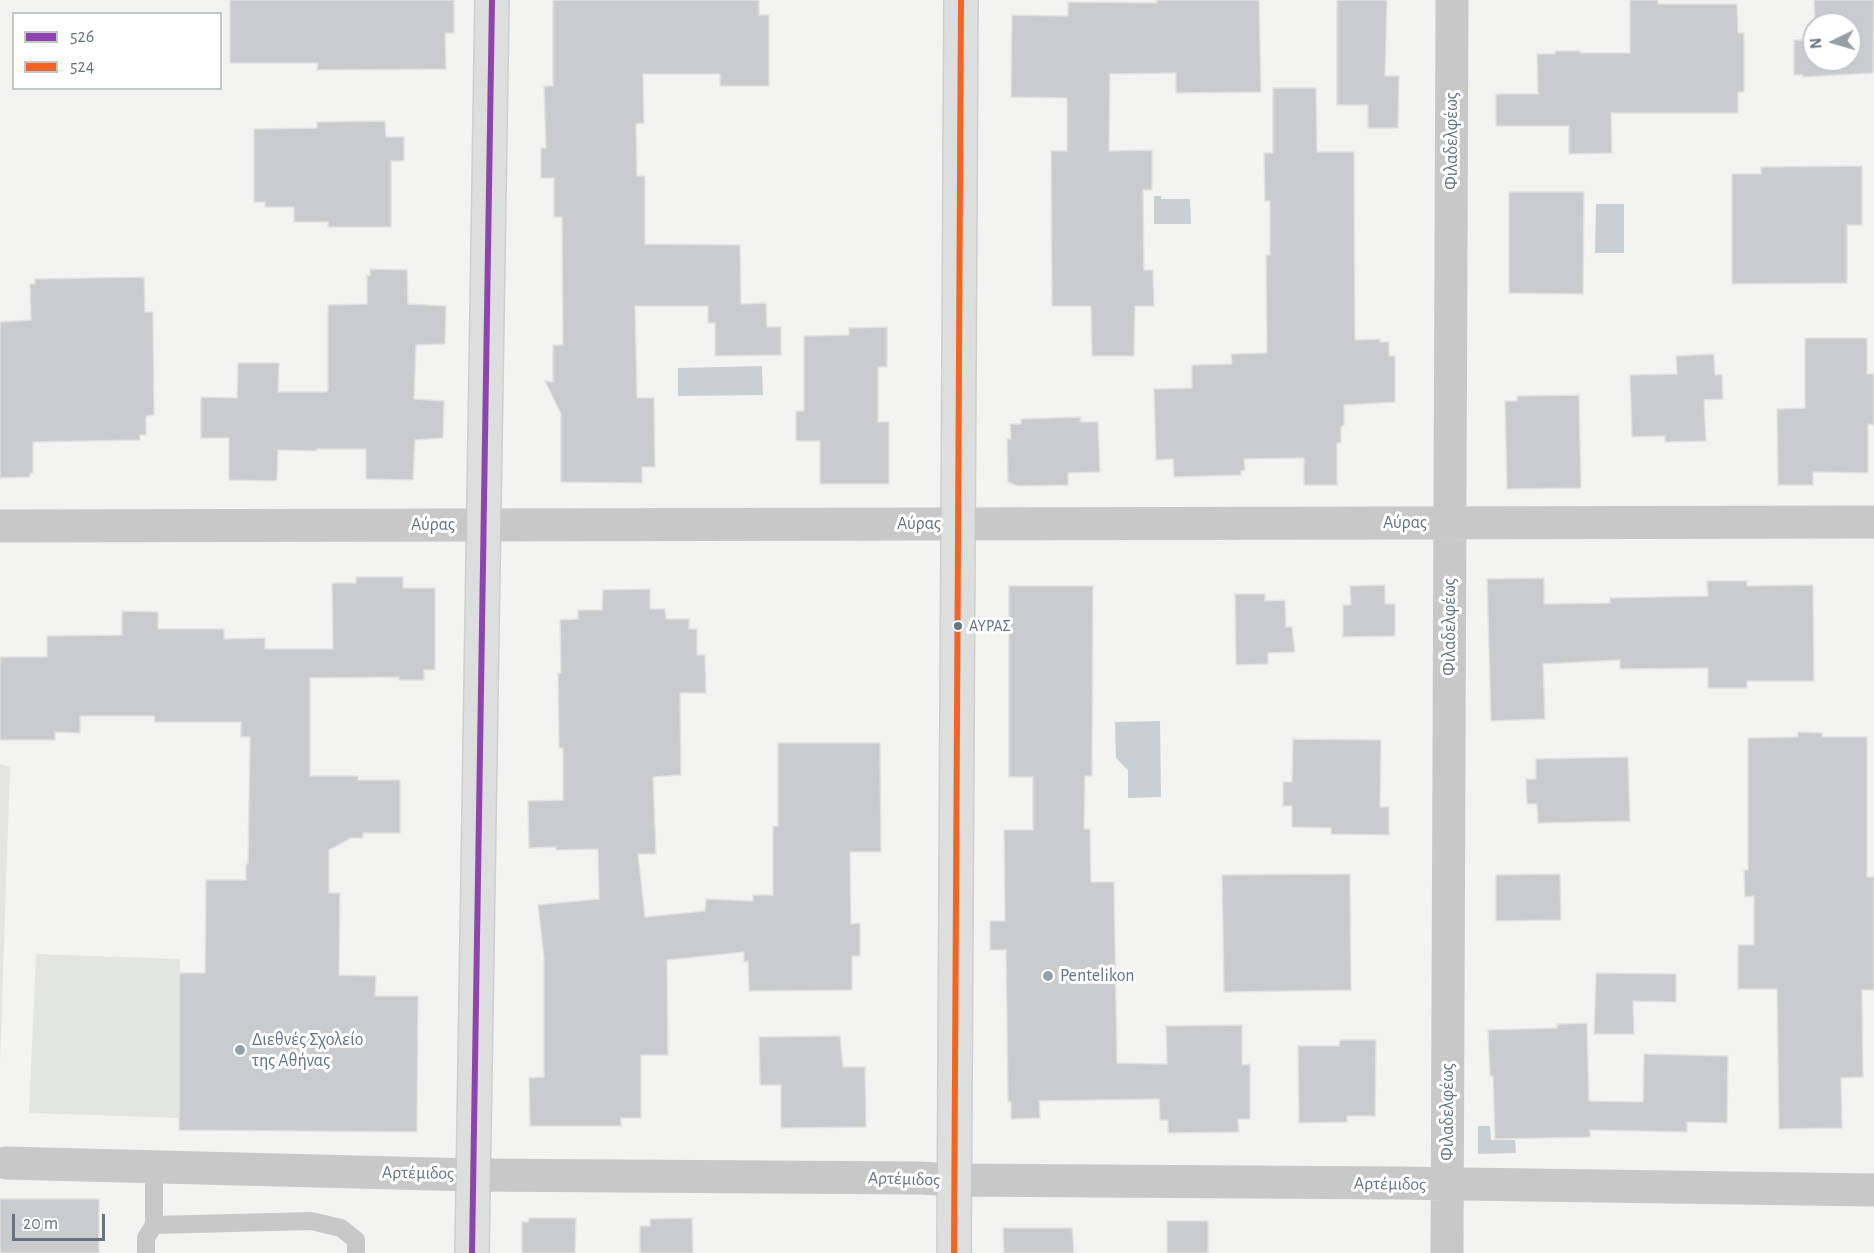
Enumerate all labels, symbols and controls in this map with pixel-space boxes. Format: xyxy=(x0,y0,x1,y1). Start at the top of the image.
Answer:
legend xyxy=(12,12,222,90)
north arrow xyxy=(1802,12,1862,72)
text: 526 xyxy=(70,28,94,46)
text: N xyxy=(1808,37,1825,50)
text: 524 xyxy=(70,58,94,76)
street label: Φιλαδελφέως xyxy=(1441,92,1463,190)
street label: Αύρας xyxy=(1383,512,1427,534)
street label: Αύρας xyxy=(897,513,941,535)
street label: Αύρας xyxy=(411,514,455,536)
street label: Φιλαδελφέως xyxy=(1439,578,1461,676)
place label: ΑΥΡΑΣ xyxy=(969,616,1011,636)
marker: ΑΥΡΑΣ xyxy=(952,620,964,632)
place label: Pentelikon xyxy=(1060,965,1135,987)
marker: Pentelikon xyxy=(1041,969,1055,983)
place label: Διεθνές Σχολείο της Αθήνας xyxy=(252,1029,363,1072)
marker: Διεθνές Σχολείο της Αθήνας xyxy=(233,1043,247,1057)
street label: Φιλαδελφέως xyxy=(1437,1063,1459,1161)
street label: Αρτέμιδος xyxy=(382,1162,454,1184)
street label: Αρτέμιδος xyxy=(868,1167,940,1191)
street label: Αρτέμιδος xyxy=(1354,1173,1426,1195)
scale bar xyxy=(15,1202,108,1240)
text: 20 m xyxy=(23,1215,58,1233)

